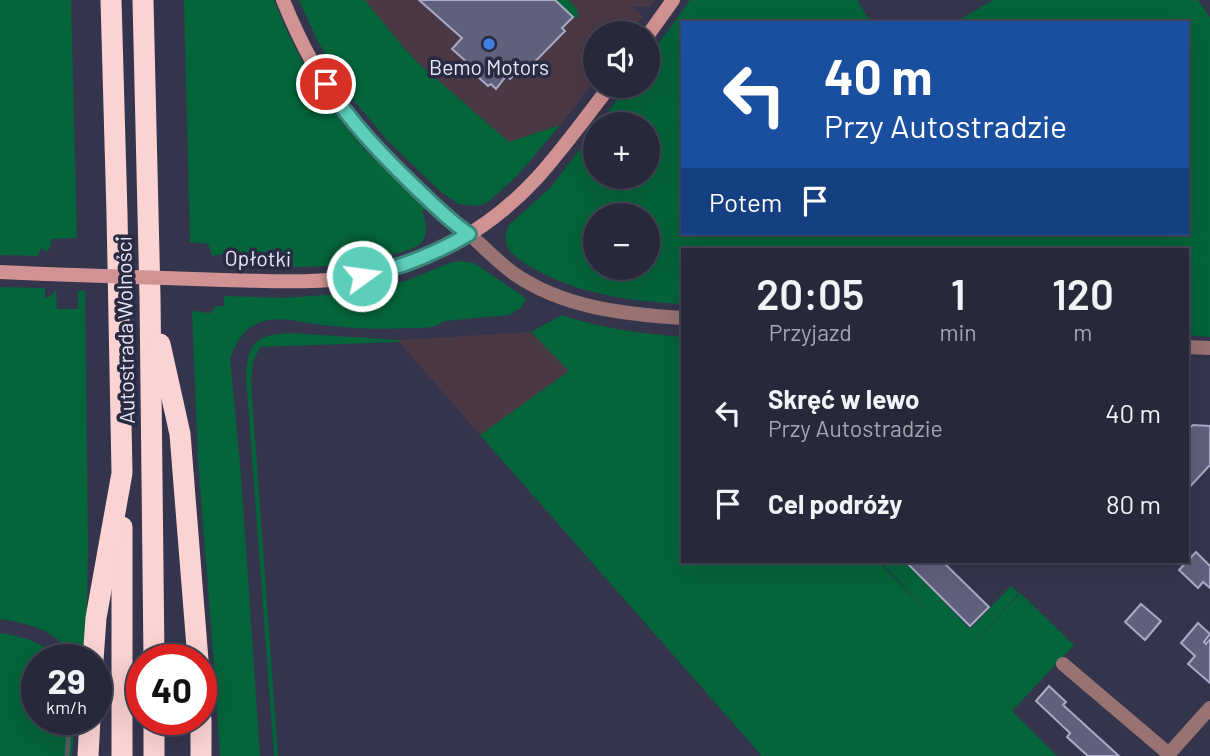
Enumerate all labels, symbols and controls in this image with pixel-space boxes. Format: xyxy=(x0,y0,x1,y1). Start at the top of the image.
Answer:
map controls xyxy=(583,21,660,280)
button: sound xyxy=(583,21,660,98)
marker: Bemo Motors xyxy=(481,36,497,52)
text: 40 m xyxy=(824,46,932,105)
icon: left xyxy=(709,49,800,140)
pin xyxy=(296,54,356,114)
place label: Bemo Motors xyxy=(429,54,549,79)
icon: arrive xyxy=(307,65,345,103)
text: Przy Autostradzie xyxy=(824,106,1067,144)
button: + xyxy=(583,112,660,189)
icon: arrive xyxy=(796,182,834,220)
text: Potem xyxy=(709,186,782,217)
button: − xyxy=(583,203,660,280)
street label: Autostrada Wolności xyxy=(110,236,139,424)
position arrow xyxy=(325,239,399,313)
street label: Opłotki xyxy=(224,244,292,271)
text: 20:05 xyxy=(756,268,864,318)
text: 1 xyxy=(951,268,966,318)
text: 120 xyxy=(1052,268,1114,318)
text: Przyjazd xyxy=(769,318,852,346)
text: min xyxy=(939,318,977,346)
text: m xyxy=(1073,318,1092,346)
text: Skręć w lewo xyxy=(768,383,920,414)
icon: left xyxy=(709,394,747,432)
text: 40 m xyxy=(1105,397,1161,428)
text: Przy Autostradzie xyxy=(768,414,943,442)
icon: arrive xyxy=(709,485,747,523)
text: Cel podróży xyxy=(768,488,902,519)
text: 80 m xyxy=(1106,488,1161,519)
speed limit sign: 40 xyxy=(126,644,217,735)
text: 29 xyxy=(47,659,86,701)
text: km/h xyxy=(46,696,87,718)

